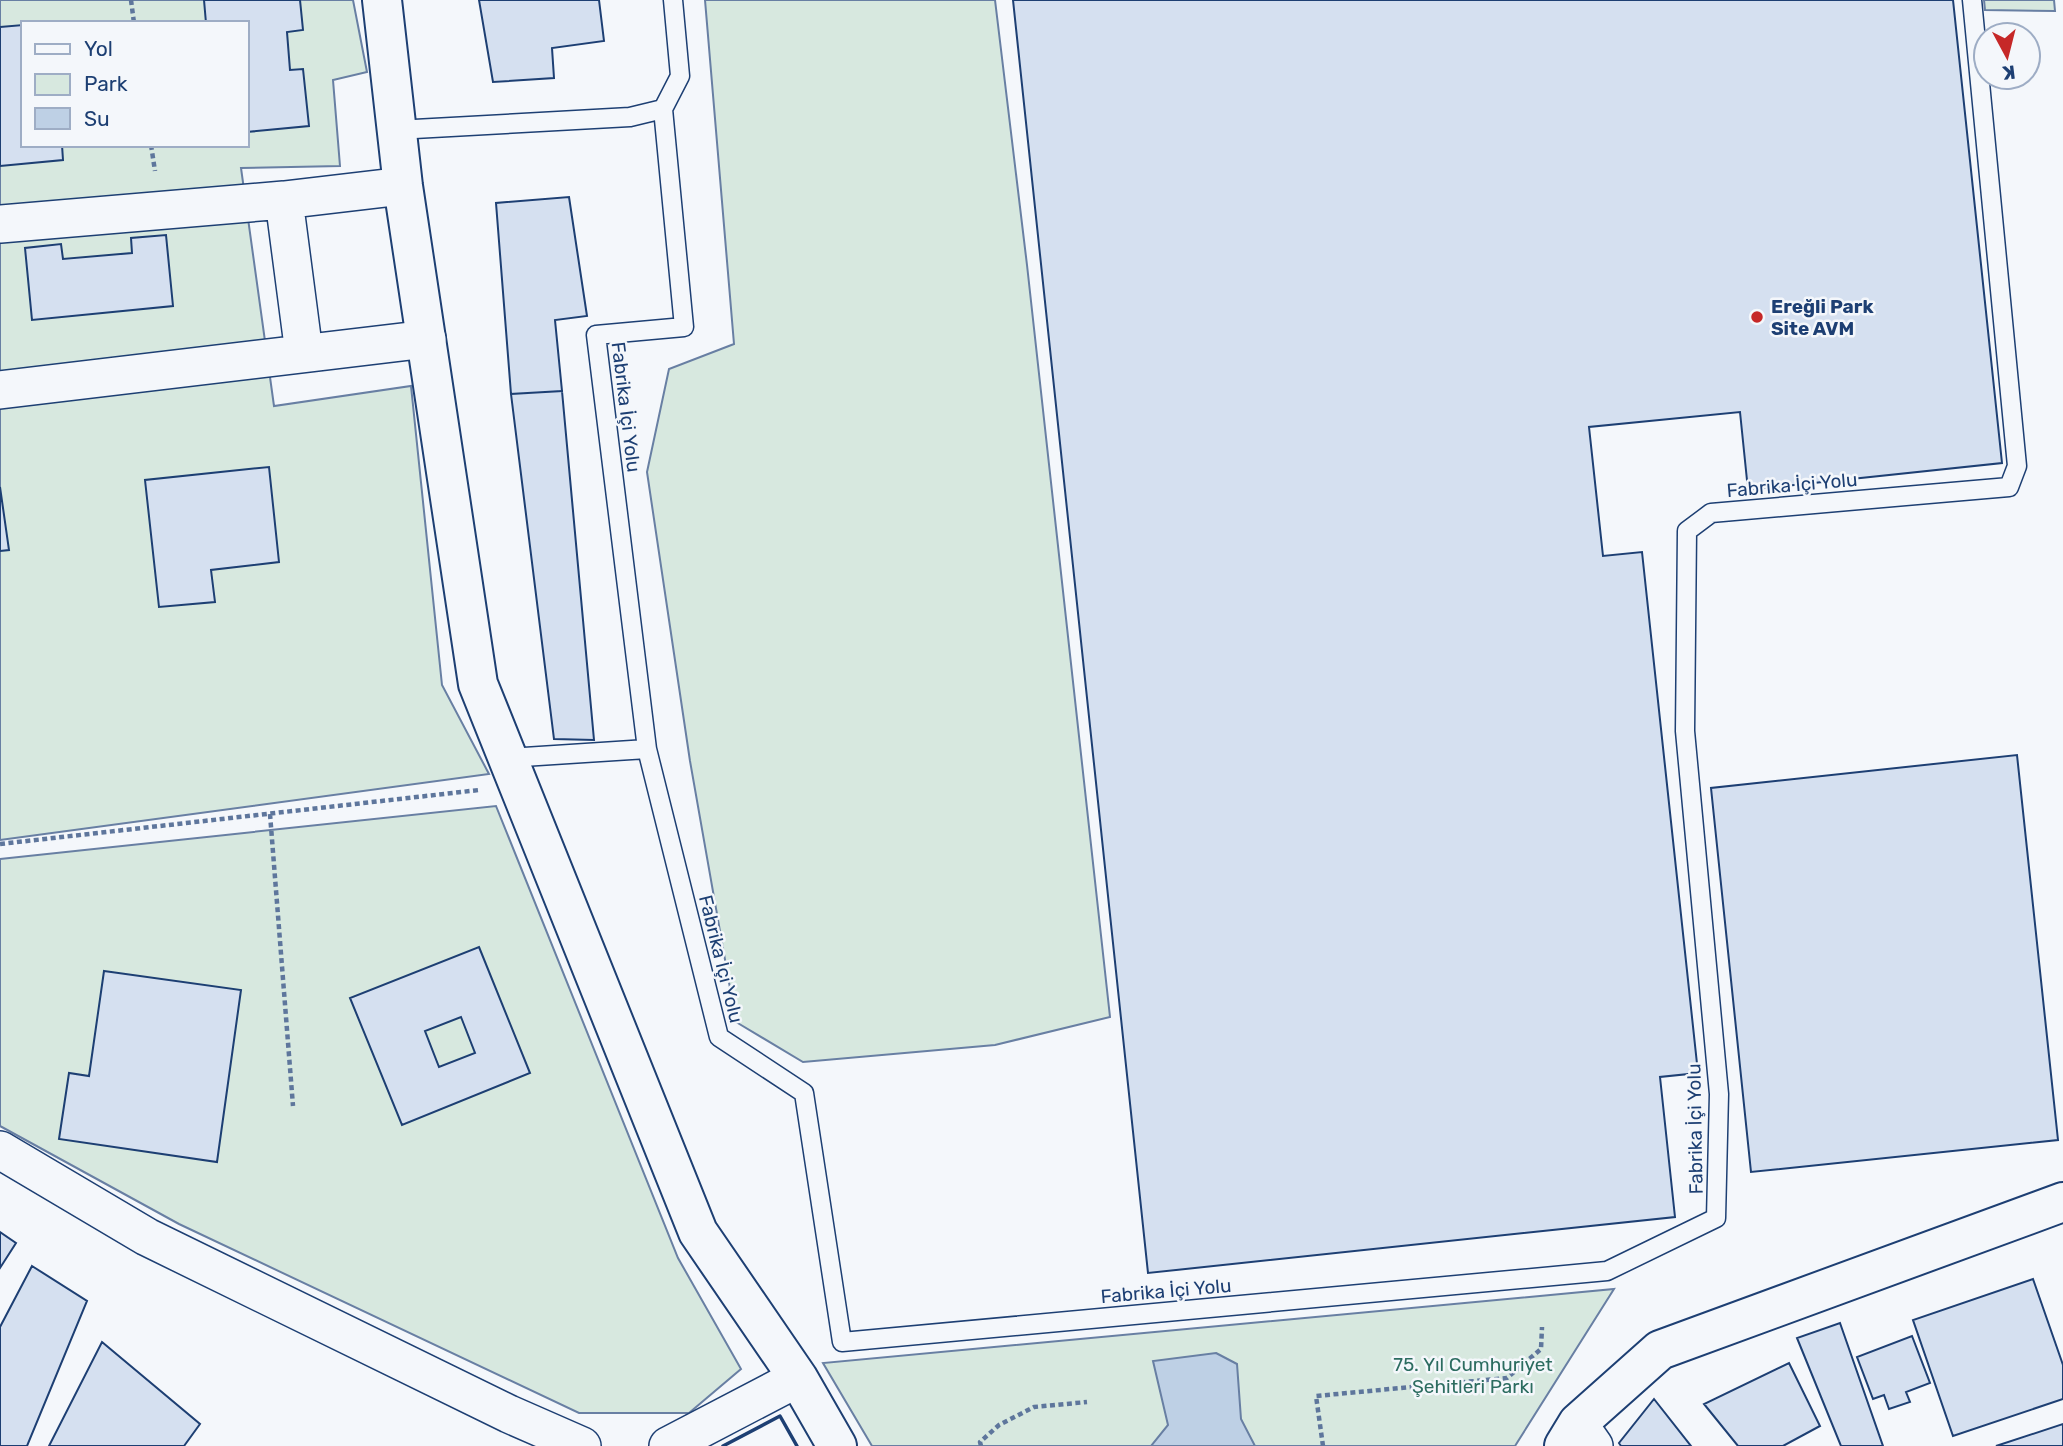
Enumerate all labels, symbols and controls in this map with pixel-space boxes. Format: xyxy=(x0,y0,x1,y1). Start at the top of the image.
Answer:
legend xyxy=(21,21,248,147)
north arrow xyxy=(1972,21,2042,91)
text: Yol xyxy=(84,36,113,61)
text: K xyxy=(2001,60,2017,85)
text: Park xyxy=(84,71,128,96)
text: Su xyxy=(84,106,110,131)
place label: Ereğli Park Site AVM xyxy=(1771,295,1874,340)
marker: Ereğli Park Site AVM xyxy=(1749,309,1765,325)
street label: Fabrika İçi Yolu xyxy=(607,341,645,473)
street label: Fabrika İçi Yolu xyxy=(1726,468,1858,502)
street label: Fabrika İçi Yolu xyxy=(694,893,748,1025)
street label: Fabrika İçi Yolu xyxy=(1682,1063,1708,1195)
street label: Fabrika İçi Yolu xyxy=(1100,1274,1232,1308)
park label: 75. Yıl Cumhuriyet Şehitleri Parkı xyxy=(1393,1353,1553,1398)

